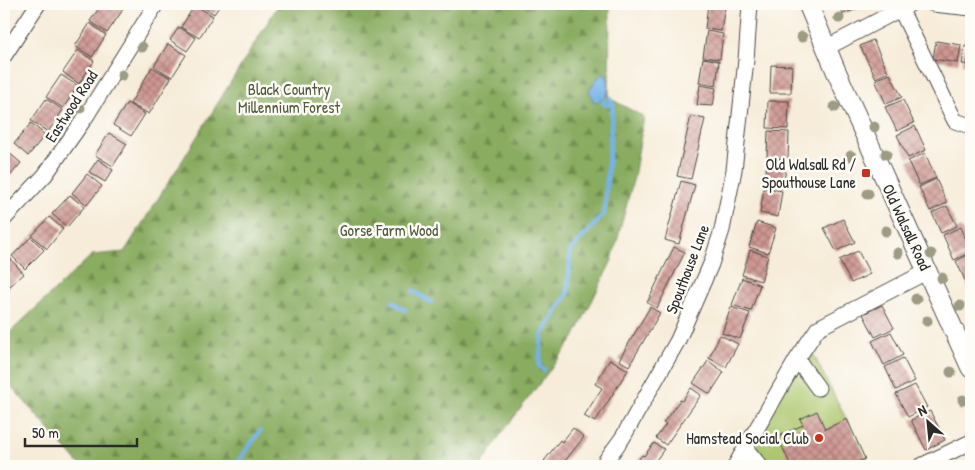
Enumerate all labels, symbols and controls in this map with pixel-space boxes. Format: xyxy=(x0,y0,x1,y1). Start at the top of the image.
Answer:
street label: Eastwood Road xyxy=(40,66,102,146)
park label: Black Country Millennium Forest xyxy=(238,78,340,118)
place label: Old Walsall Rd / Spouthouse Lane xyxy=(762,153,857,193)
marker: Old Walsall Rd / Spouthouse Lane xyxy=(860,167,872,179)
street label: Old Walsall Road xyxy=(877,180,937,274)
park label: Gorse Farm Wood xyxy=(340,219,438,241)
street label: Spouthouse Lane xyxy=(660,221,714,317)
north arrow xyxy=(902,398,952,448)
text: N xyxy=(914,400,930,420)
scale bar xyxy=(25,415,138,447)
text: 50 m xyxy=(32,422,59,443)
place label: Hamstead Social Club xyxy=(686,427,809,449)
marker: Hamstead Social Club xyxy=(813,432,825,444)

